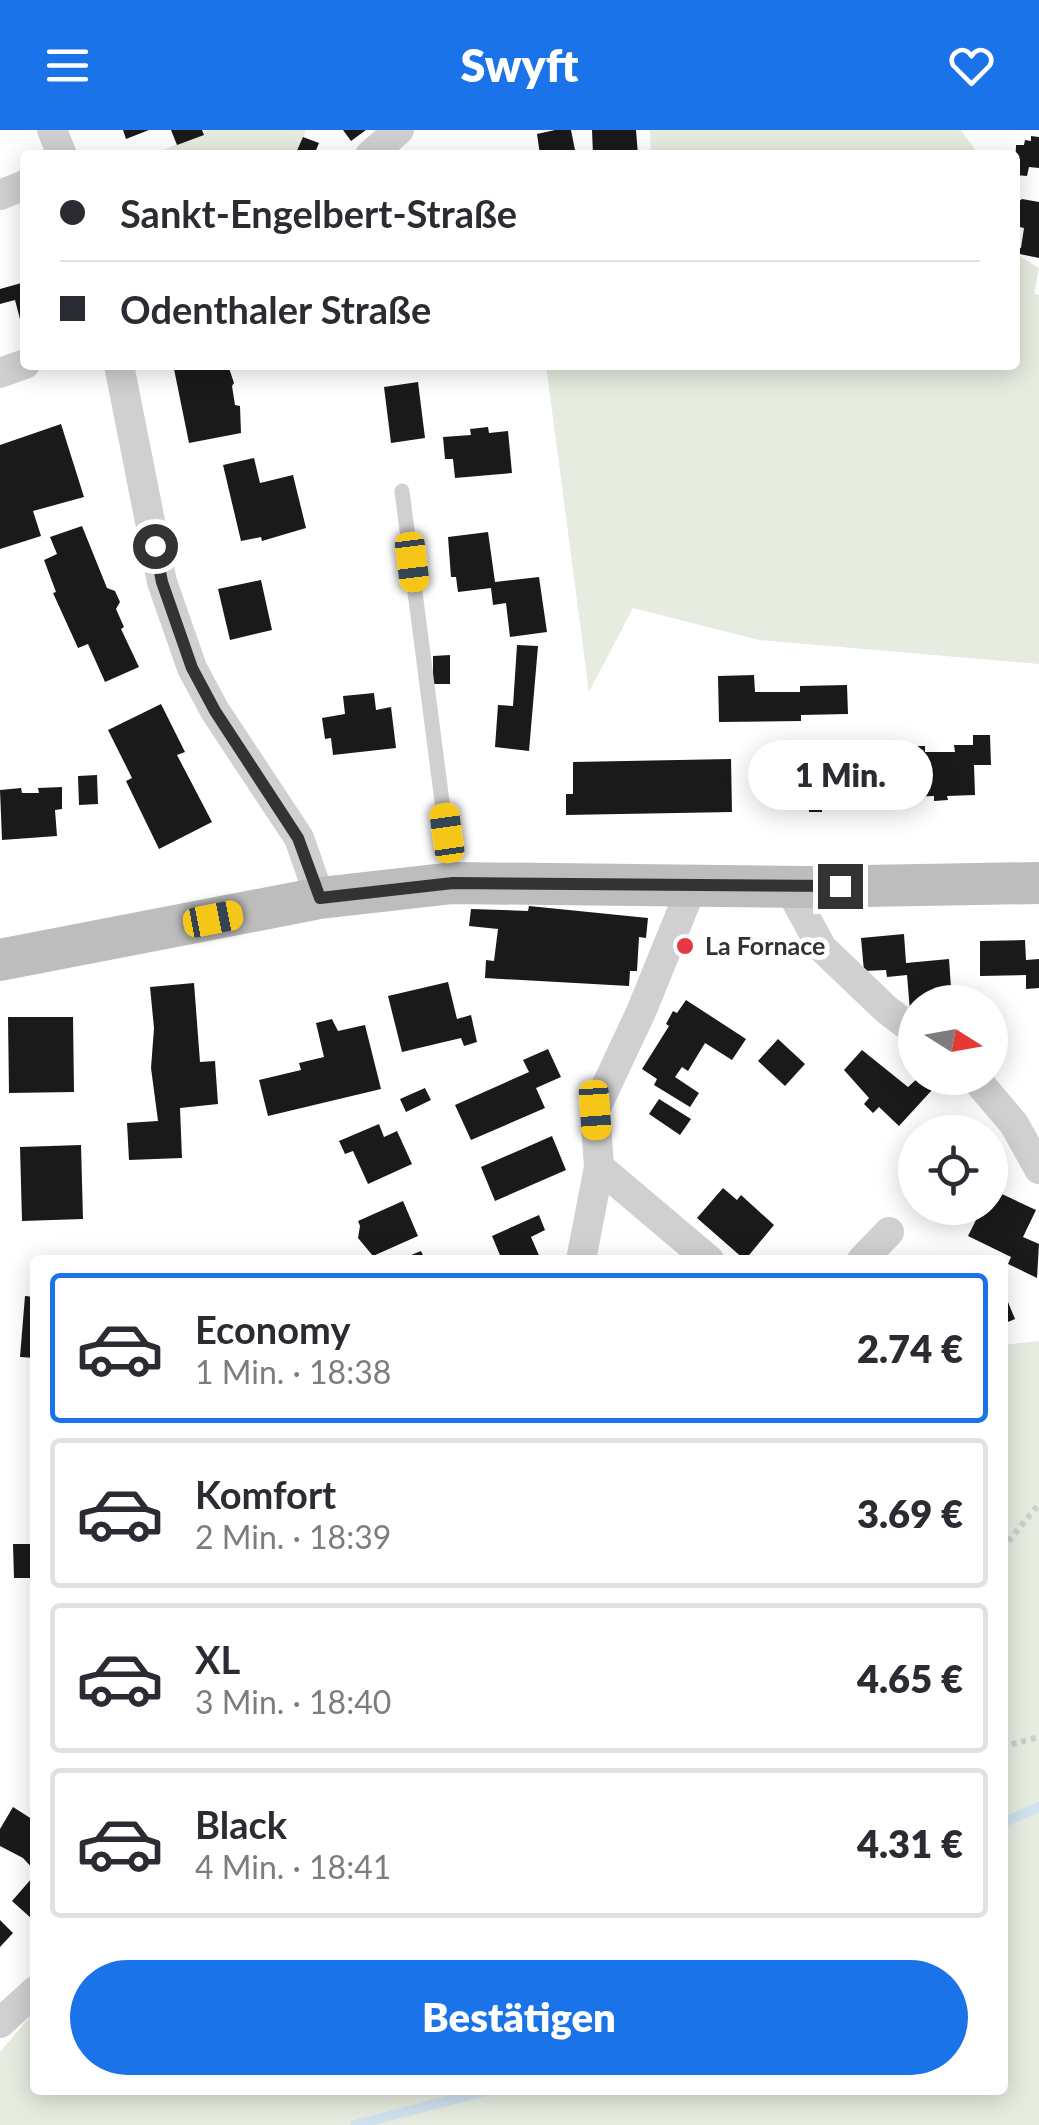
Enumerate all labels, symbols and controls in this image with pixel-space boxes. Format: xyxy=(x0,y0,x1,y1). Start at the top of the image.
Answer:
icon: menu xyxy=(40,38,95,93)
text: Swyft xyxy=(460,38,579,92)
icon: heart xyxy=(944,38,999,93)
text: Sankt-Engelbert-Straße xyxy=(120,190,517,236)
text: Odenthaler Straße xyxy=(120,286,431,332)
route start xyxy=(133,524,178,569)
car xyxy=(393,530,431,594)
callout: 1 Min. xyxy=(748,741,932,811)
text: 1 Min. xyxy=(795,755,886,794)
car xyxy=(428,801,466,865)
route end xyxy=(818,864,863,909)
car xyxy=(181,899,245,939)
place label: La Fornace xyxy=(705,930,825,960)
marker: La Fornace xyxy=(674,935,696,957)
north arrow xyxy=(898,985,1008,1095)
map controls xyxy=(898,985,1008,1225)
car xyxy=(578,1079,612,1141)
button: locate xyxy=(898,1115,1008,1225)
icon: car xyxy=(75,1303,165,1393)
text: Economy xyxy=(195,1306,350,1352)
text: 2.74 € xyxy=(857,1325,963,1371)
text: 1 Min. · 18:38 xyxy=(195,1352,391,1391)
icon: car xyxy=(75,1468,165,1558)
text: Komfort xyxy=(195,1471,336,1517)
text: 3.69 € xyxy=(857,1490,963,1536)
text: 2 Min. · 18:39 xyxy=(195,1517,391,1556)
icon: car xyxy=(75,1633,165,1723)
text: XL xyxy=(195,1636,240,1682)
text: 4.65 € xyxy=(857,1655,963,1701)
text: 3 Min. · 18:40 xyxy=(195,1682,391,1721)
icon: car xyxy=(75,1798,165,1888)
text: Black xyxy=(195,1801,287,1847)
text: 4.31 € xyxy=(857,1820,963,1866)
text: 4 Min. · 18:41 xyxy=(195,1847,391,1886)
button: Bestätigen xyxy=(70,1960,968,2075)

